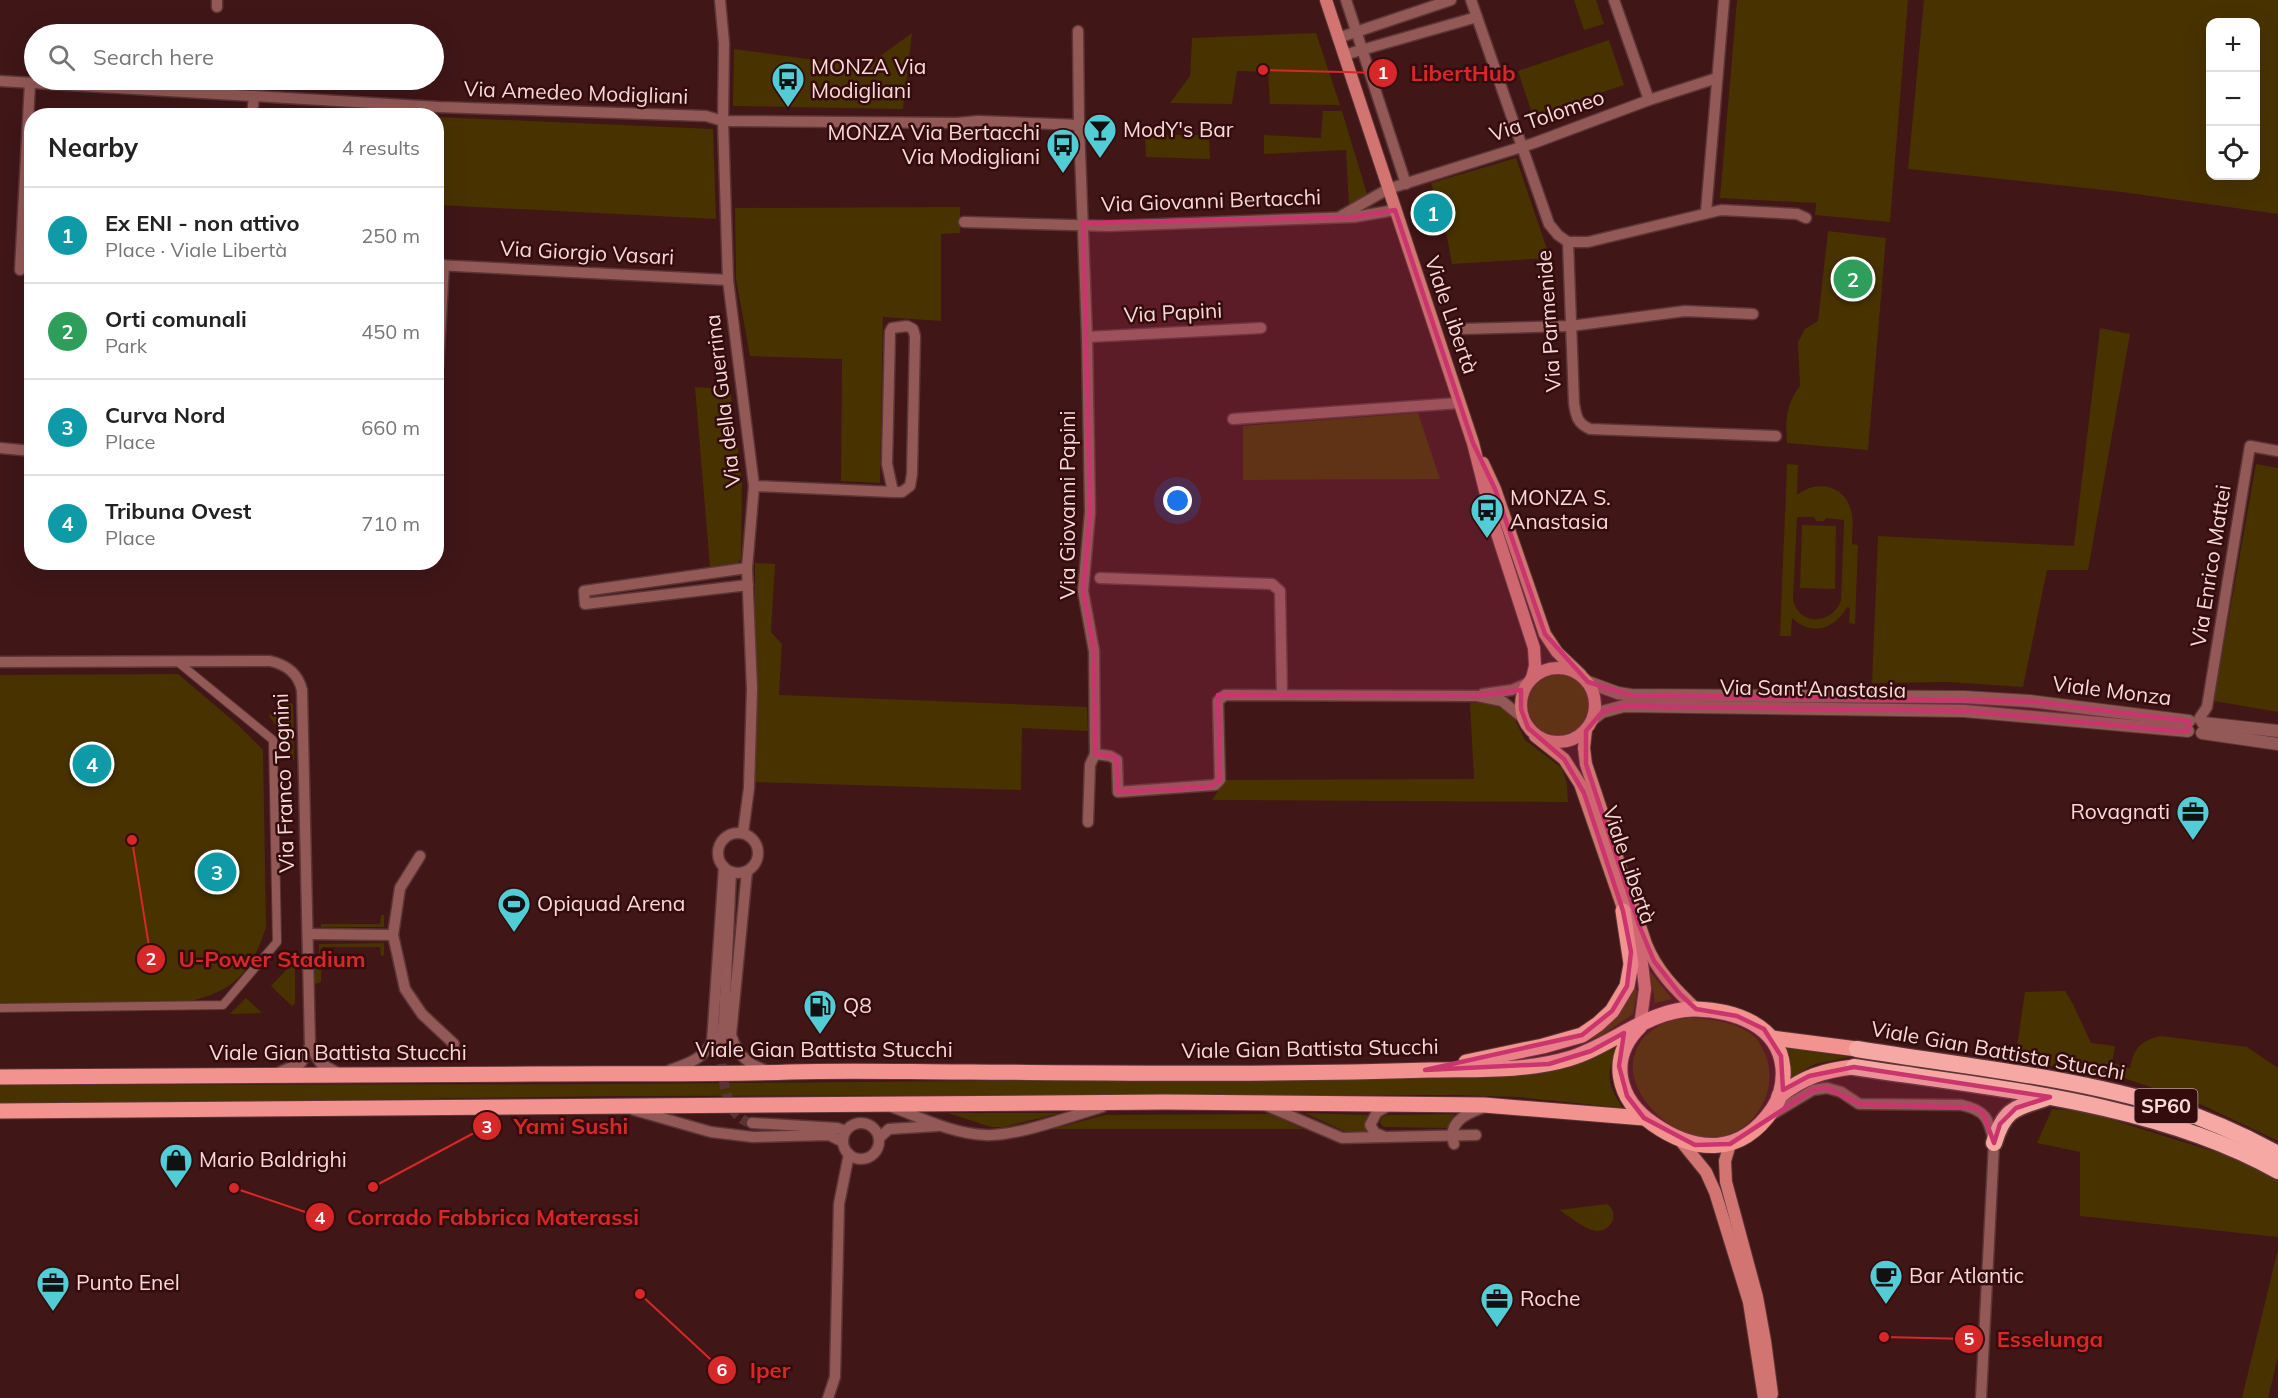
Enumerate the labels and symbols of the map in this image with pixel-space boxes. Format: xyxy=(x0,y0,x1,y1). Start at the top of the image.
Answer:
place label: MONZA Via Modigliani xyxy=(811,53,926,103)
callout: LibertHub xyxy=(1368,53,1527,93)
text: LibertHub xyxy=(1410,59,1516,87)
bus stop icon: MONZA Via Modigliani xyxy=(770,61,806,108)
text: 1 xyxy=(1378,61,1388,84)
street label: Via Amedeo Modigliani xyxy=(463,75,689,109)
street label: Via Tolomeo xyxy=(1486,83,1607,147)
bar icon: ModY's Bar xyxy=(1082,112,1118,159)
place label: ModY's Bar xyxy=(1123,116,1234,142)
place label: MONZA Via Bertacchi Via Modigliani xyxy=(827,119,1040,169)
bus stop icon: MONZA Via Bertacchi Via Modigliani xyxy=(1045,127,1081,174)
street label: Via Giovanni Bertacchi xyxy=(1100,183,1321,217)
pin: 1 xyxy=(1414,190,1452,236)
street label: Via Giorgio Vasari xyxy=(499,234,675,270)
street label: Via Parmenide xyxy=(1530,249,1566,393)
street label: Viale Libertà xyxy=(1420,252,1484,377)
pin: 2 xyxy=(1834,256,1872,302)
street label: Via Papini xyxy=(1123,296,1223,328)
street label: Via della Guerrina xyxy=(699,313,746,489)
street label: Via Giovanni Papini xyxy=(1054,410,1080,600)
street label: Via Enrico Mattei xyxy=(2184,483,2236,649)
place label: MONZA S. Anastasia xyxy=(1510,484,1611,534)
your location xyxy=(1163,486,1192,515)
bus stop icon: MONZA S. Anastasia xyxy=(1469,492,1505,539)
street label: Viale Monza xyxy=(2051,670,2173,710)
street label: Via Sant'Anastasia xyxy=(1720,673,1906,703)
street label: Via Franco Tognini xyxy=(267,693,299,873)
pin: 4 xyxy=(72,742,112,786)
office icon: Rovagnati xyxy=(2175,794,2211,841)
place label: Rovagnati xyxy=(2070,798,2170,824)
street label: Viale Libertà xyxy=(1598,802,1662,927)
pin: 3 xyxy=(198,850,236,894)
sports icon: Opiquad Arena xyxy=(496,886,532,933)
place label: Opiquad Arena xyxy=(537,890,685,916)
callout: U-Power Stadium xyxy=(136,939,377,979)
text: U-Power Stadium xyxy=(178,945,366,973)
text: 2 xyxy=(146,947,156,970)
fuel station icon: Q8 xyxy=(802,988,838,1035)
place label: Q8 xyxy=(843,992,872,1018)
street label: Viale Gian Battista Stucchi xyxy=(1869,1015,2127,1085)
street label: Viale Gian Battista Stucchi xyxy=(1181,1033,1439,1063)
street label: Viale Gian Battista Stucchi xyxy=(695,1036,953,1062)
street label: Viale Gian Battista Stucchi xyxy=(209,1039,467,1065)
road number: SP60 xyxy=(2134,1089,2198,1123)
callout: Yami Sushi xyxy=(472,1106,640,1146)
text: Yami Sushi xyxy=(513,1112,628,1140)
text: 3 xyxy=(482,1115,492,1138)
shop icon: Mario Baldrighi xyxy=(158,1142,194,1189)
place label: Mario Baldrighi xyxy=(199,1146,347,1172)
callout: Corrado Fabbrica Materassi xyxy=(305,1197,651,1237)
text: Corrado Fabbrica Materassi xyxy=(347,1203,639,1231)
text: 4 xyxy=(315,1206,326,1229)
cafe icon: Bar Atlantic xyxy=(1868,1258,1904,1305)
place label: Bar Atlantic xyxy=(1909,1262,2024,1288)
office icon: Punto Enel xyxy=(35,1265,71,1312)
place label: Punto Enel xyxy=(76,1269,180,1295)
office icon: Roche xyxy=(1479,1281,1515,1328)
place label: Roche xyxy=(1520,1285,1580,1311)
callout: Esselunga xyxy=(1954,1319,2115,1359)
text: Esselunga xyxy=(1997,1325,2103,1353)
text: 5 xyxy=(1964,1327,1975,1350)
callout: Iper xyxy=(707,1350,802,1390)
text: Iper xyxy=(750,1356,791,1384)
text: 6 xyxy=(717,1358,728,1381)

